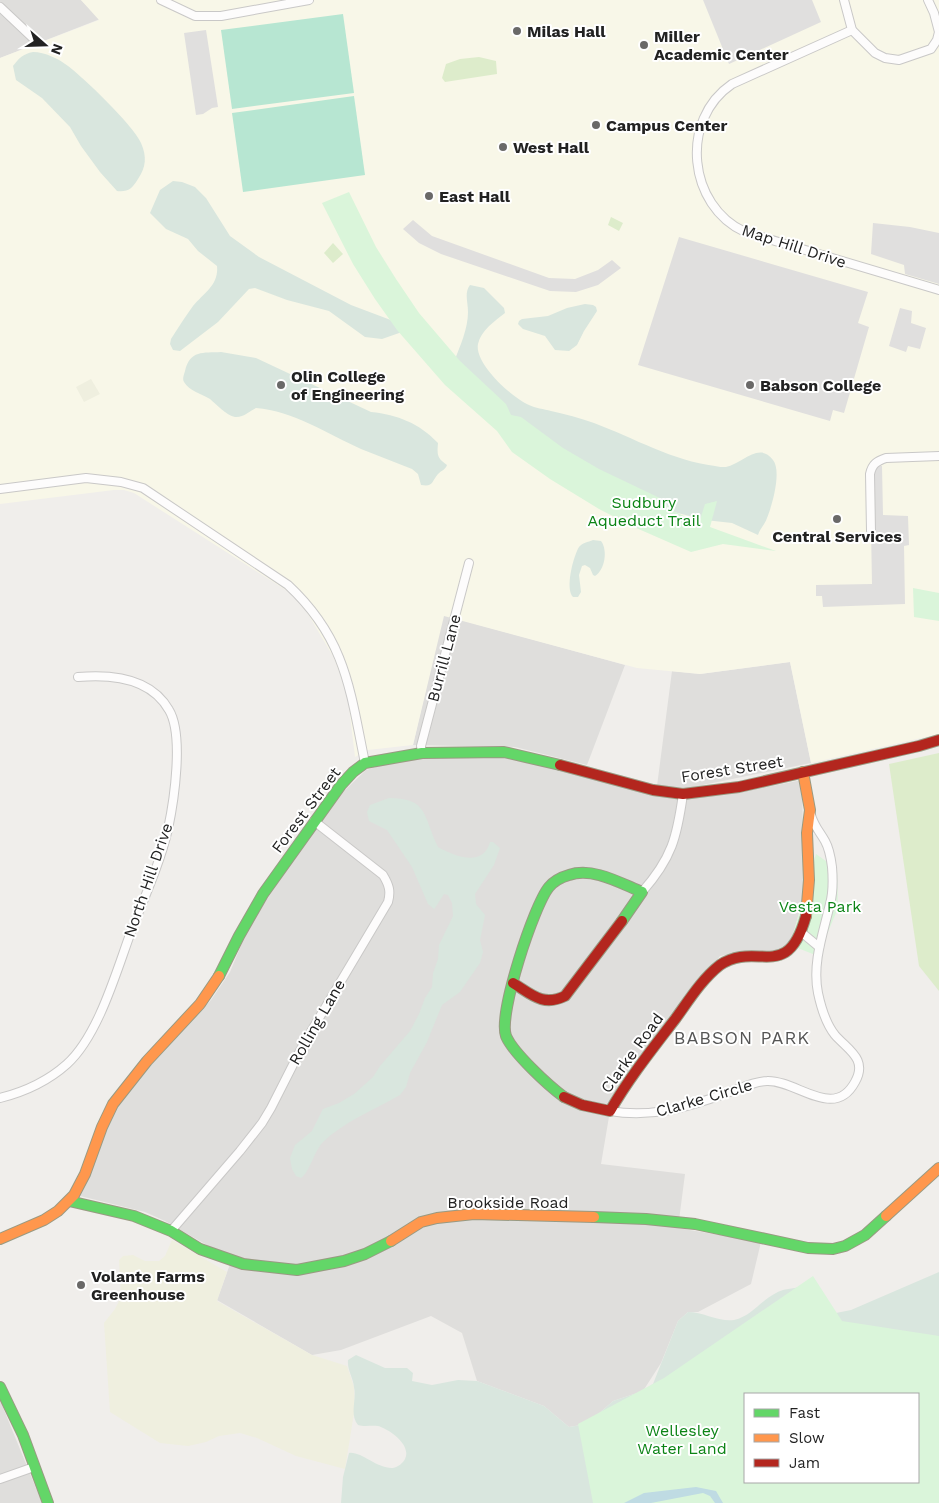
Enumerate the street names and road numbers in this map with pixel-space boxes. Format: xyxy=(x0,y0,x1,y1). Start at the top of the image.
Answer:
street label: Map Hill Drive xyxy=(739,220,849,272)
street label: Burrill Lane xyxy=(423,612,465,704)
street label: Forest Street xyxy=(680,752,785,786)
street label: Forest Street xyxy=(267,763,345,857)
street label: North Hill Drive xyxy=(120,820,176,940)
street label: Rolling Lane xyxy=(285,976,349,1068)
street label: Clarke Road xyxy=(597,1009,667,1097)
street label: Clarke Circle xyxy=(654,1075,754,1121)
street label: Brookside Road xyxy=(447,1193,569,1212)

